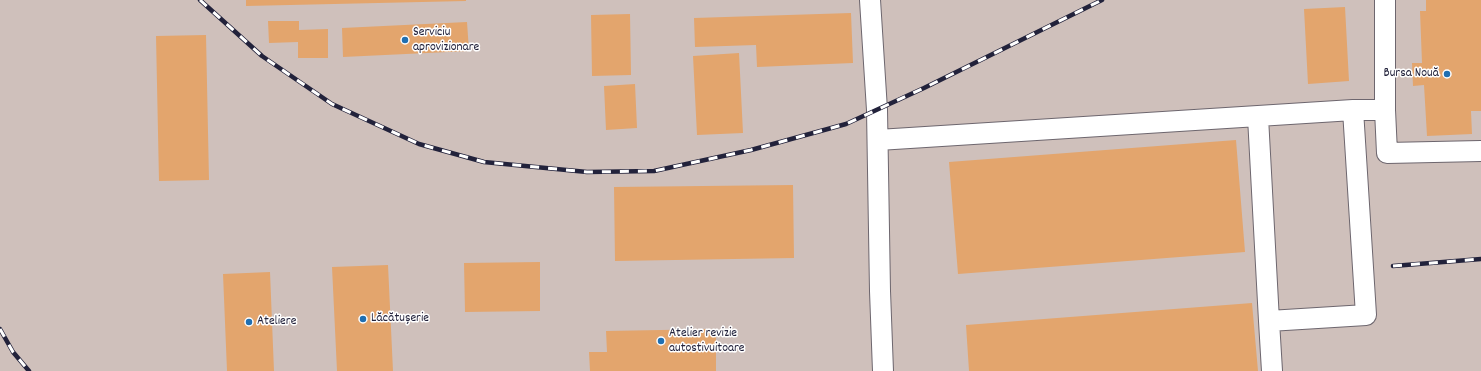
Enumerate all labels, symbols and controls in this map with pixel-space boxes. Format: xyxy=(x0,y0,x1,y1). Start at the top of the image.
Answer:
place label: Serviciu aprovizionare xyxy=(413,25,479,56)
marker: Serviciu aprovizionare xyxy=(400,35,410,45)
place label: Bursa Nouă xyxy=(1384,66,1439,82)
marker: Bursa Nouă xyxy=(1442,69,1452,79)
place label: Lăcătușerie xyxy=(371,311,429,327)
place label: Ateliere xyxy=(257,314,296,330)
marker: Lăcătușerie xyxy=(358,314,368,324)
marker: Ateliere xyxy=(244,317,254,327)
place label: Atelier revizie autostivuitoare xyxy=(669,326,745,357)
marker: Atelier revizie autostivuitoare xyxy=(656,336,666,346)

